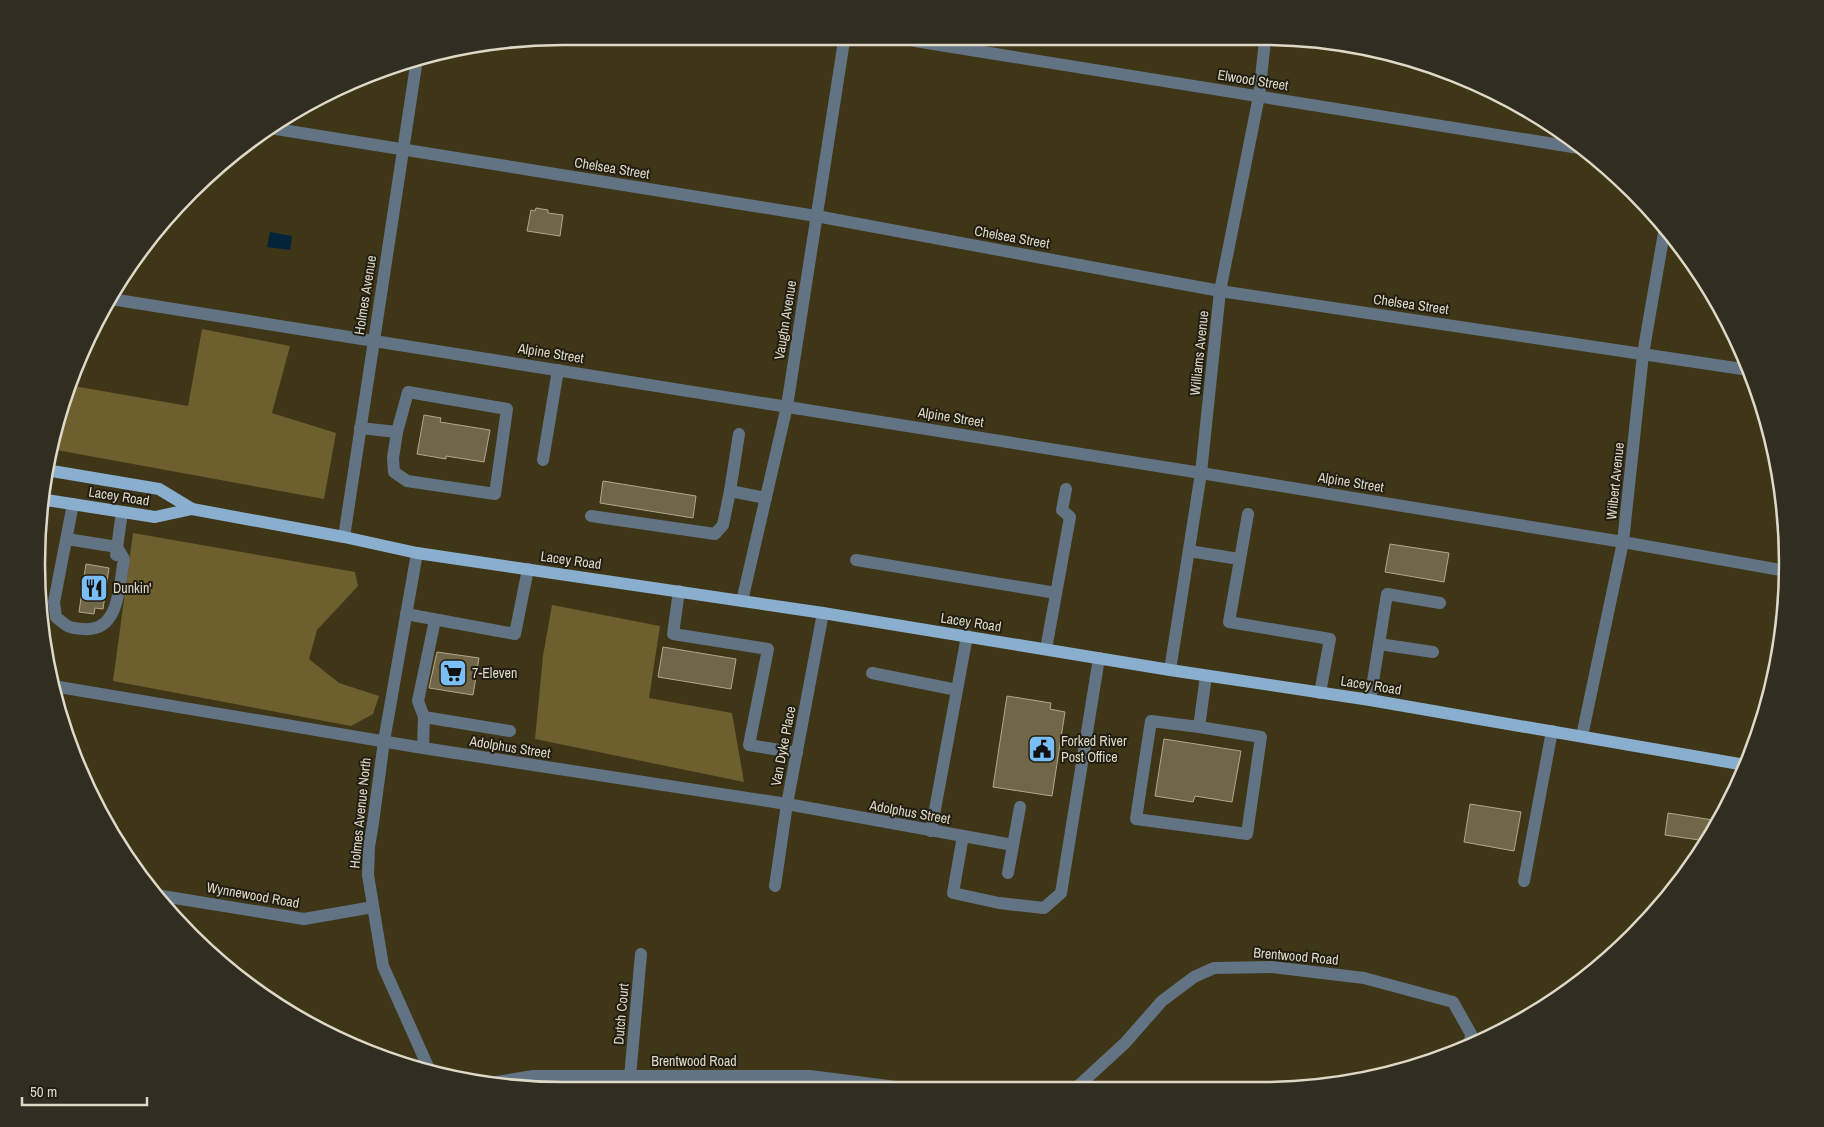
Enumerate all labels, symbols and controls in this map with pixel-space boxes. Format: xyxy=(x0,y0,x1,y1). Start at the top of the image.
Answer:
street label: Elwood Street xyxy=(1216,66,1290,94)
street label: Chelsea Street xyxy=(573,153,651,183)
street label: Chelsea Street xyxy=(973,222,1051,252)
street label: Holmes Avenue xyxy=(350,254,380,336)
street label: Vaughn Avenue xyxy=(770,279,800,361)
street label: Chelsea Street xyxy=(1372,290,1450,318)
street label: Williams Avenue xyxy=(1186,310,1212,396)
street label: Alpine Street xyxy=(516,339,585,367)
street label: Alpine Street xyxy=(916,403,985,431)
street label: Wilbert Avenue xyxy=(1602,441,1628,521)
street label: Alpine Street xyxy=(1316,468,1385,496)
street label: Lacey Road xyxy=(87,482,151,510)
street label: Lacey Road xyxy=(539,547,603,573)
restaurant icon: Dunkin' xyxy=(79,573,109,603)
place label: Dunkin' xyxy=(113,579,152,597)
street label: Lacey Road xyxy=(939,608,1003,636)
supermarket icon: 7-Eleven xyxy=(438,658,468,688)
place label: 7-Eleven xyxy=(472,664,517,682)
street label: Lacey Road xyxy=(1339,671,1403,699)
street label: Van Dyke Place xyxy=(766,705,800,787)
street label: Adolphus Street xyxy=(467,732,552,762)
place label: Forked River Post Office xyxy=(1061,732,1127,766)
public building icon: Forked River Post Office xyxy=(1027,734,1057,764)
street label: Holmes Avenue North xyxy=(345,757,375,869)
street label: Adolphus Street xyxy=(867,796,952,828)
street label: Wynnewood Road xyxy=(205,878,301,912)
street label: Brentwood Road xyxy=(1253,943,1339,969)
street label: Dutch Court xyxy=(609,983,633,1045)
street label: Brentwood Road xyxy=(651,1052,737,1070)
scale bar xyxy=(22,1074,148,1106)
text: 50 m xyxy=(30,1081,57,1102)

